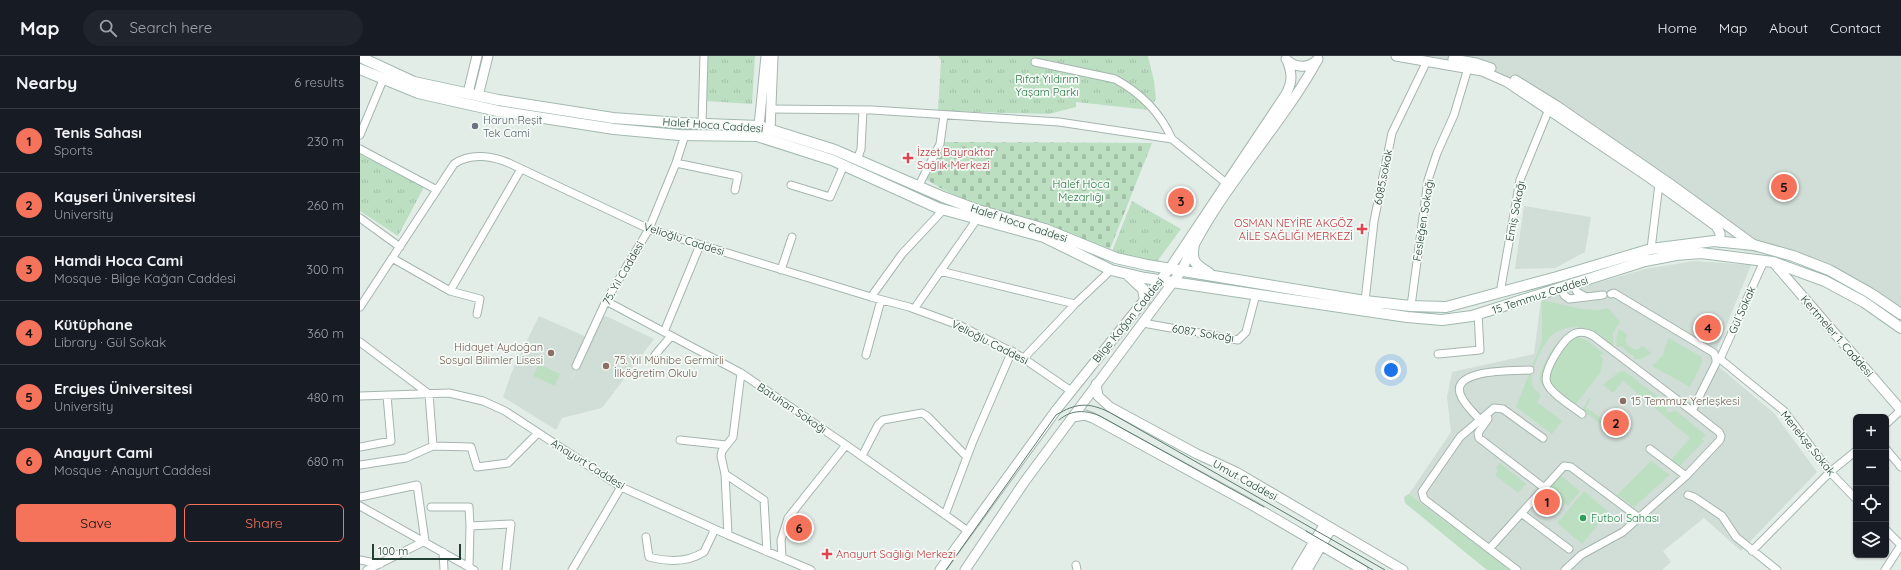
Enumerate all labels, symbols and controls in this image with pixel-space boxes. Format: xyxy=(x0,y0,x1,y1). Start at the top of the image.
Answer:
search box xyxy=(83,10,363,46)
text: Map xyxy=(20,16,59,40)
icon: search xyxy=(97,17,119,39)
text: Search here xyxy=(129,18,212,37)
text: Home xyxy=(1658,19,1697,37)
text: Map xyxy=(1719,19,1747,37)
text: About xyxy=(1769,19,1808,37)
text: Contact xyxy=(1830,19,1881,37)
text: Nearby xyxy=(16,72,77,93)
park label: Rıfat Yıldırım Yaşam Parkı xyxy=(1015,72,1079,99)
text: 6 results xyxy=(294,74,344,90)
place label: Harun Reşit Tek Cami xyxy=(483,113,542,140)
street label: Halef Hoca Caddesi xyxy=(662,114,764,136)
marker: Harun Reşit Tek Cami xyxy=(470,121,480,131)
text: Tenis Sahası xyxy=(54,123,142,142)
text: 1 xyxy=(26,133,32,149)
text: 230 m xyxy=(307,133,344,149)
text: Sports xyxy=(54,142,93,158)
place label: İzzet Bayraktar Sağlık Merkezi xyxy=(917,145,995,172)
street label: 6085.sokak xyxy=(1371,148,1395,206)
marker: İzzet Bayraktar Sağlık Merkezi xyxy=(902,152,914,164)
pin: 5 xyxy=(1771,172,1797,202)
park label: Halef Hoca Mezarlığı xyxy=(1052,177,1110,204)
street label: Fesleğen Sokağı xyxy=(1410,178,1436,262)
street label: Emiş Sokağı xyxy=(1502,180,1528,242)
pin: 3 xyxy=(1168,186,1194,216)
text: Kayseri Üniversitesi xyxy=(54,187,195,206)
text: 2 xyxy=(25,197,33,213)
text: 260 m xyxy=(307,197,344,213)
street label: Halef Hoca Caddesi xyxy=(969,201,1069,245)
text: University xyxy=(54,206,113,222)
place label: OSMAN NEYİRE AKGÖZ AİLE SAĞLIĞI MERKEZİ xyxy=(1234,216,1353,243)
street label: Velioğlu Caddesi xyxy=(642,219,726,259)
marker: OSMAN NEYİRE AKGÖZ AİLE SAĞLIĞI MERKEZİ xyxy=(1356,223,1368,235)
street label: 75. Yıl Caddesi xyxy=(599,239,647,307)
text: Hamdi Hoca Cami xyxy=(54,251,183,270)
text: 3 xyxy=(26,261,32,277)
text: 300 m xyxy=(306,261,344,277)
text: Mosque · Bilge Kağan Caddesi xyxy=(54,270,236,286)
street label: 15 Temmuz Caddesi xyxy=(1490,273,1590,317)
street label: Bilge Kağan Caddesi xyxy=(1089,275,1167,365)
street label: Gül Sokak xyxy=(1725,284,1759,336)
street label: Kertmeler 1. Caddesi xyxy=(1798,292,1876,380)
pin: 4 xyxy=(1695,313,1721,343)
text: Kütüphane xyxy=(54,315,133,334)
street label: Velioğlu Caddesi xyxy=(949,317,1031,367)
street label: 6087. Sokağı xyxy=(1171,321,1235,345)
text: 4 xyxy=(25,325,33,341)
text: 360 m xyxy=(307,325,344,341)
text: Library · Gül Sokak xyxy=(54,334,166,350)
place label: Hidayet Aydoğan Sosyal Bilimler Lisesi xyxy=(439,340,543,367)
marker: Hidayet Aydoğan Sosyal Bilimler Lisesi xyxy=(546,348,556,358)
place label: 75. Yıl Mühibe Germirli İlköğretim Okulu xyxy=(614,353,724,380)
your location xyxy=(1381,360,1401,380)
marker: 75. Yıl Mühibe Germirli İlköğretim Okulu xyxy=(601,361,611,371)
text: Erciyes Üniversitesi xyxy=(54,379,192,398)
street label: Batuhan Sokağı xyxy=(755,380,829,436)
text: 5 xyxy=(25,389,33,405)
text: 480 m xyxy=(307,389,344,405)
place label: 15 Temmuz Yerleşkesi xyxy=(1631,394,1740,408)
marker: 15 Temmuz Yerleşkesi xyxy=(1618,396,1628,406)
text: University xyxy=(54,398,113,414)
pin: 2 xyxy=(1603,408,1629,438)
street label: Menekşe Sokak xyxy=(1778,408,1838,478)
map controls xyxy=(1853,414,1889,558)
button: + xyxy=(1853,414,1889,450)
street label: Anayurt Caddesi xyxy=(548,436,628,492)
text: Anayurt Cami xyxy=(54,443,153,462)
button: − xyxy=(1853,450,1889,486)
text: 6 xyxy=(25,453,33,469)
text: 680 m xyxy=(307,453,344,469)
street label: Umut Caddesi xyxy=(1210,456,1280,504)
text: Mosque · Anayurt Caddesi xyxy=(54,462,211,478)
button: locate xyxy=(1853,486,1889,522)
pin: 1 xyxy=(1534,487,1560,517)
button: Save xyxy=(16,504,176,542)
button: Share xyxy=(184,504,344,542)
place label: Futbol Sahası xyxy=(1591,511,1659,525)
pin: 6 xyxy=(786,513,812,543)
marker: Futbol Sahası xyxy=(1578,513,1588,523)
button: layers xyxy=(1853,522,1889,558)
scale bar xyxy=(372,542,461,561)
text: 100 m xyxy=(378,544,408,558)
place label: Anayurt Sağlığı Merkezi xyxy=(836,547,955,561)
marker: Anayurt Sağlığı Merkezi xyxy=(821,548,833,560)

